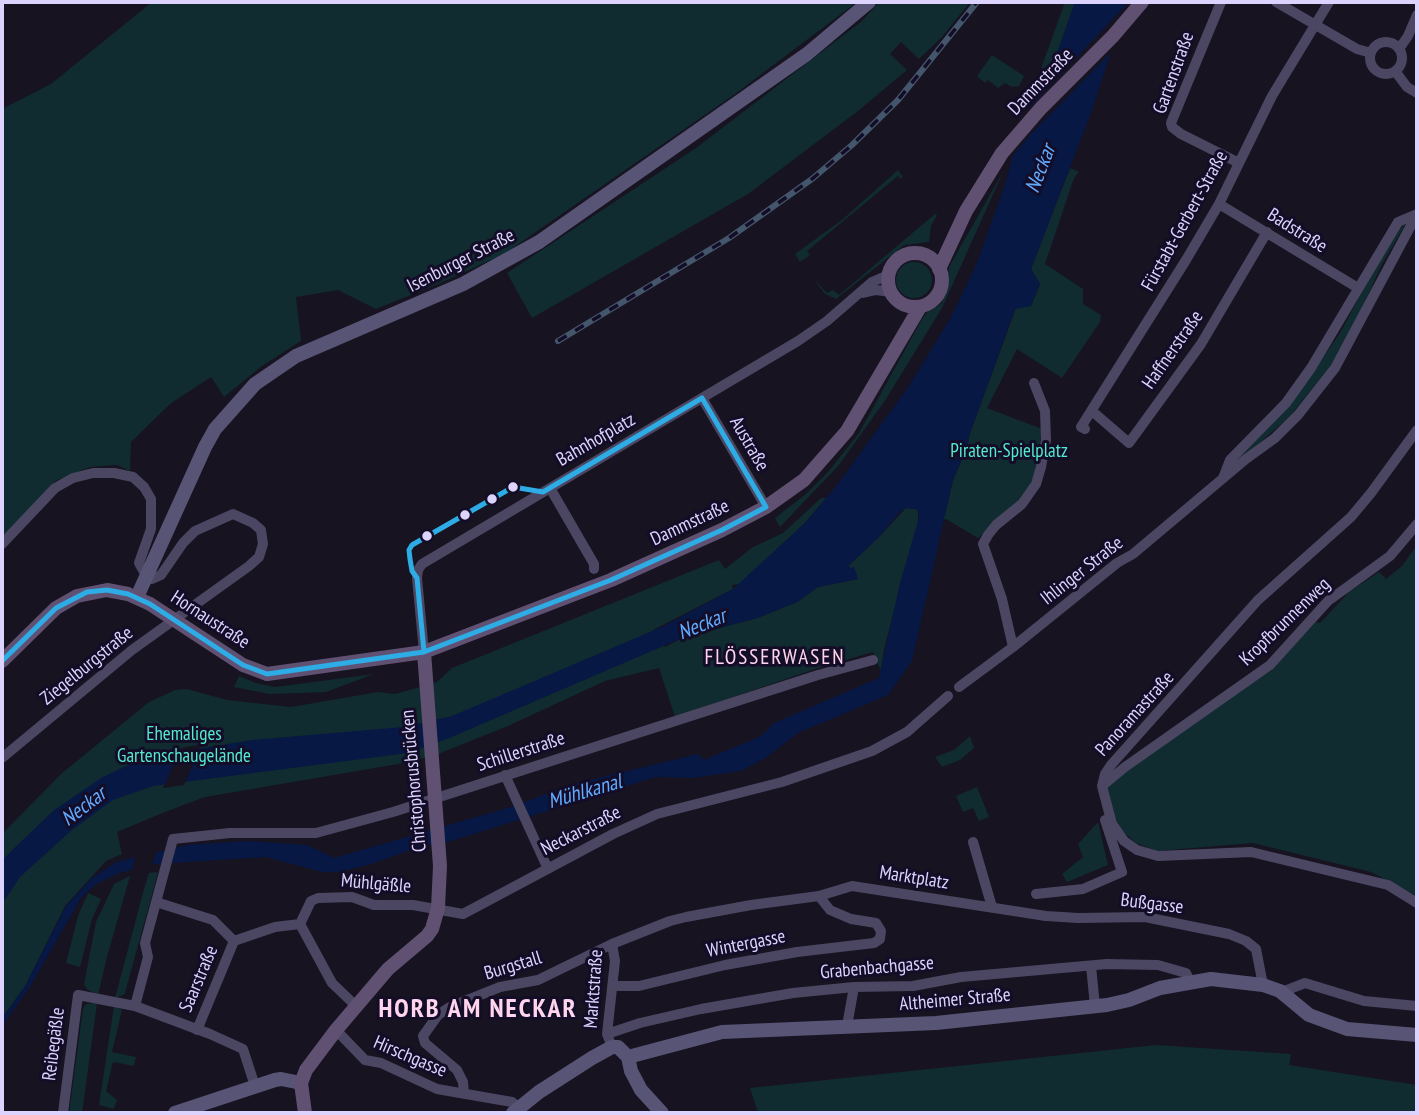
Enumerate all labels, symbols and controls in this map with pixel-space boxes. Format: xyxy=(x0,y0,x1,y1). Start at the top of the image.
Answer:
street label: Gartenstraße xyxy=(1149,29,1199,117)
street label: Dammstraße xyxy=(1004,44,1078,120)
water label: Neckar xyxy=(1020,141,1062,197)
street label: Fürstabt-Gerbert-Straße xyxy=(1137,147,1233,295)
street label: Badstraße xyxy=(1263,204,1331,258)
street label: Isenburger Straße xyxy=(404,224,518,298)
street label: Haffnerstraße xyxy=(1138,306,1208,394)
street label: Bahnhofplatz xyxy=(553,408,639,472)
street label: Austraße xyxy=(724,413,774,475)
park label: Piraten-Spielplatz xyxy=(950,441,1068,463)
unlabelled marker xyxy=(506,480,520,494)
unlabelled marker xyxy=(485,492,499,506)
street label: Dammstraße xyxy=(647,495,733,551)
unlabelled marker xyxy=(458,508,472,522)
unlabelled marker xyxy=(420,529,434,543)
street label: Ihlinger Straße xyxy=(1036,532,1128,610)
street label: Kropfbrunnenweg xyxy=(1235,573,1335,671)
street label: Hornaustraße xyxy=(166,586,254,654)
water label: Neckar xyxy=(674,604,730,646)
street label: Ziegelburgstraße xyxy=(36,622,138,710)
district label: FLÖSSERWASEN xyxy=(706,645,844,671)
street label: Panoramastraße xyxy=(1091,667,1179,761)
street label: Christophorusbrücken xyxy=(396,709,432,853)
park label: Ehemaliges Gartenschaugelände xyxy=(117,724,251,768)
street label: Schillerstraße xyxy=(474,727,568,777)
water label: Mühlkanal xyxy=(545,769,625,815)
water label: Neckar xyxy=(57,782,111,832)
street label: Neckarstraße xyxy=(537,801,625,861)
street label: Marktplatz xyxy=(878,861,950,895)
street label: Mühlgäßle xyxy=(340,870,412,898)
street label: Bußgasse xyxy=(1119,889,1185,919)
street label: Wintergasse xyxy=(705,925,787,963)
street label: Saarstraße xyxy=(175,942,223,1016)
street label: Burgstall xyxy=(482,947,544,985)
street label: Marktstraße xyxy=(580,949,608,1029)
street label: Grabenbachgasse xyxy=(819,952,935,984)
street label: Altheimer Straße xyxy=(898,984,1012,1016)
district label: HORB AM NECKAR xyxy=(380,994,576,1026)
street label: Reibegäßle xyxy=(38,1006,70,1082)
street label: Hirschgasse xyxy=(370,1031,450,1083)

